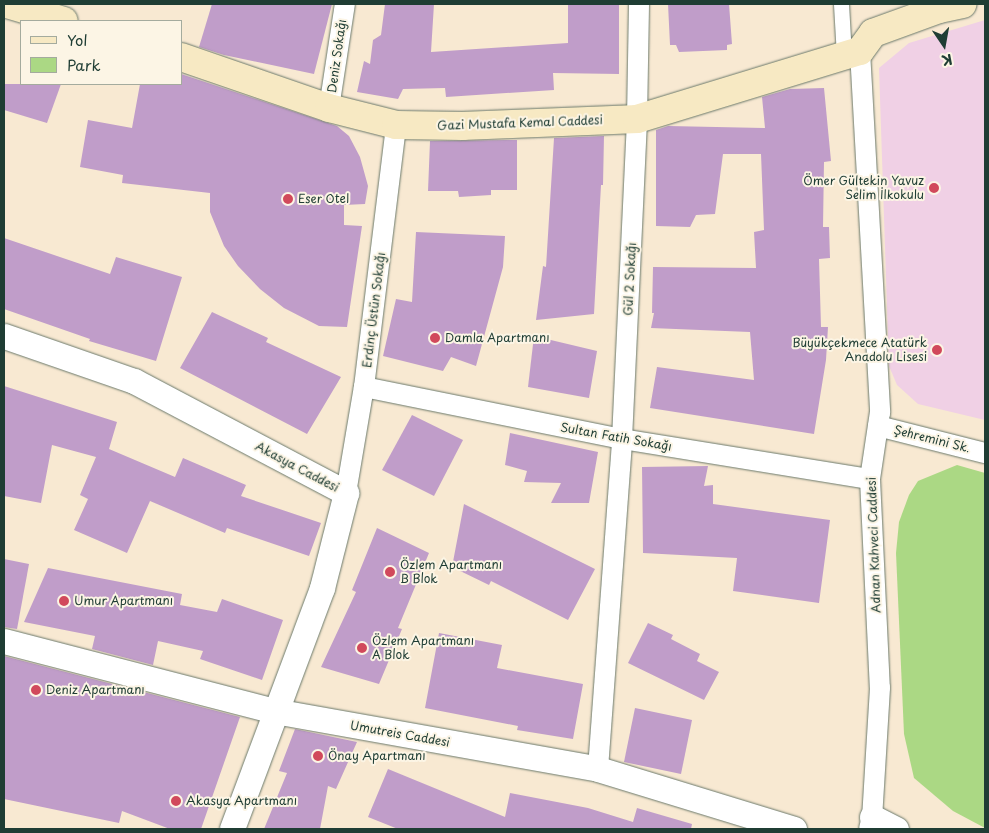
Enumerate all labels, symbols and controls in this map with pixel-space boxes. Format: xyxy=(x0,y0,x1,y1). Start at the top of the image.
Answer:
street label: Deniz Sokağı xyxy=(325,18,349,94)
legend xyxy=(20,20,182,85)
north arrow xyxy=(919,20,969,70)
text: Yol xyxy=(67,28,88,51)
text: K xyxy=(940,49,954,71)
text: Park xyxy=(67,53,101,76)
street label: Gazi Mustafa Kemal Caddesi xyxy=(436,113,604,133)
place label: Ömer Gültekin Yavuz Selim İlkokulu xyxy=(803,174,924,202)
marker: Ömer Gültekin Yavuz Selim İlkokulu xyxy=(928,182,940,194)
place label: Eser Otel xyxy=(298,192,350,206)
marker: Eser Otel xyxy=(282,193,294,205)
street label: Gül 2 Sokağı xyxy=(621,241,639,317)
street label: Erdinç Üstün Sokağı xyxy=(360,251,388,369)
place label: Damla Apartmanı xyxy=(445,331,550,345)
marker: Damla Apartmanı xyxy=(429,332,441,344)
place label: Büyükçekmece Atatürk Anadolu Lisesi xyxy=(791,336,927,364)
marker: Büyükçekmece Atatürk Anadolu Lisesi xyxy=(931,344,943,356)
street label: Sultan Fatih Sokağı xyxy=(559,420,673,454)
street label: Şehremini Sk. xyxy=(892,422,972,456)
street label: Akasya Caddesi xyxy=(252,439,342,495)
street label: Adnan Kahveci Caddesi xyxy=(864,477,884,613)
place label: Özlem Apartmanı B Blok xyxy=(400,558,503,586)
marker: Özlem Apartmanı B Blok xyxy=(384,566,396,578)
place label: Umur Apartmanı xyxy=(74,594,174,608)
marker: Umur Apartmanı xyxy=(58,595,70,607)
place label: Özlem Apartmanı A Blok xyxy=(372,634,475,662)
marker: Özlem Apartmanı A Blok xyxy=(356,642,368,654)
place label: Deniz Apartmanı xyxy=(46,683,145,697)
marker: Deniz Apartmanı xyxy=(30,684,42,696)
street label: Umutreis Caddesi xyxy=(349,718,451,750)
place label: Önay Apartmanı xyxy=(328,749,426,763)
marker: Önay Apartmanı xyxy=(312,750,324,762)
place label: Akasya Apartmanı xyxy=(186,794,297,808)
marker: Akasya Apartmanı xyxy=(170,795,182,807)

